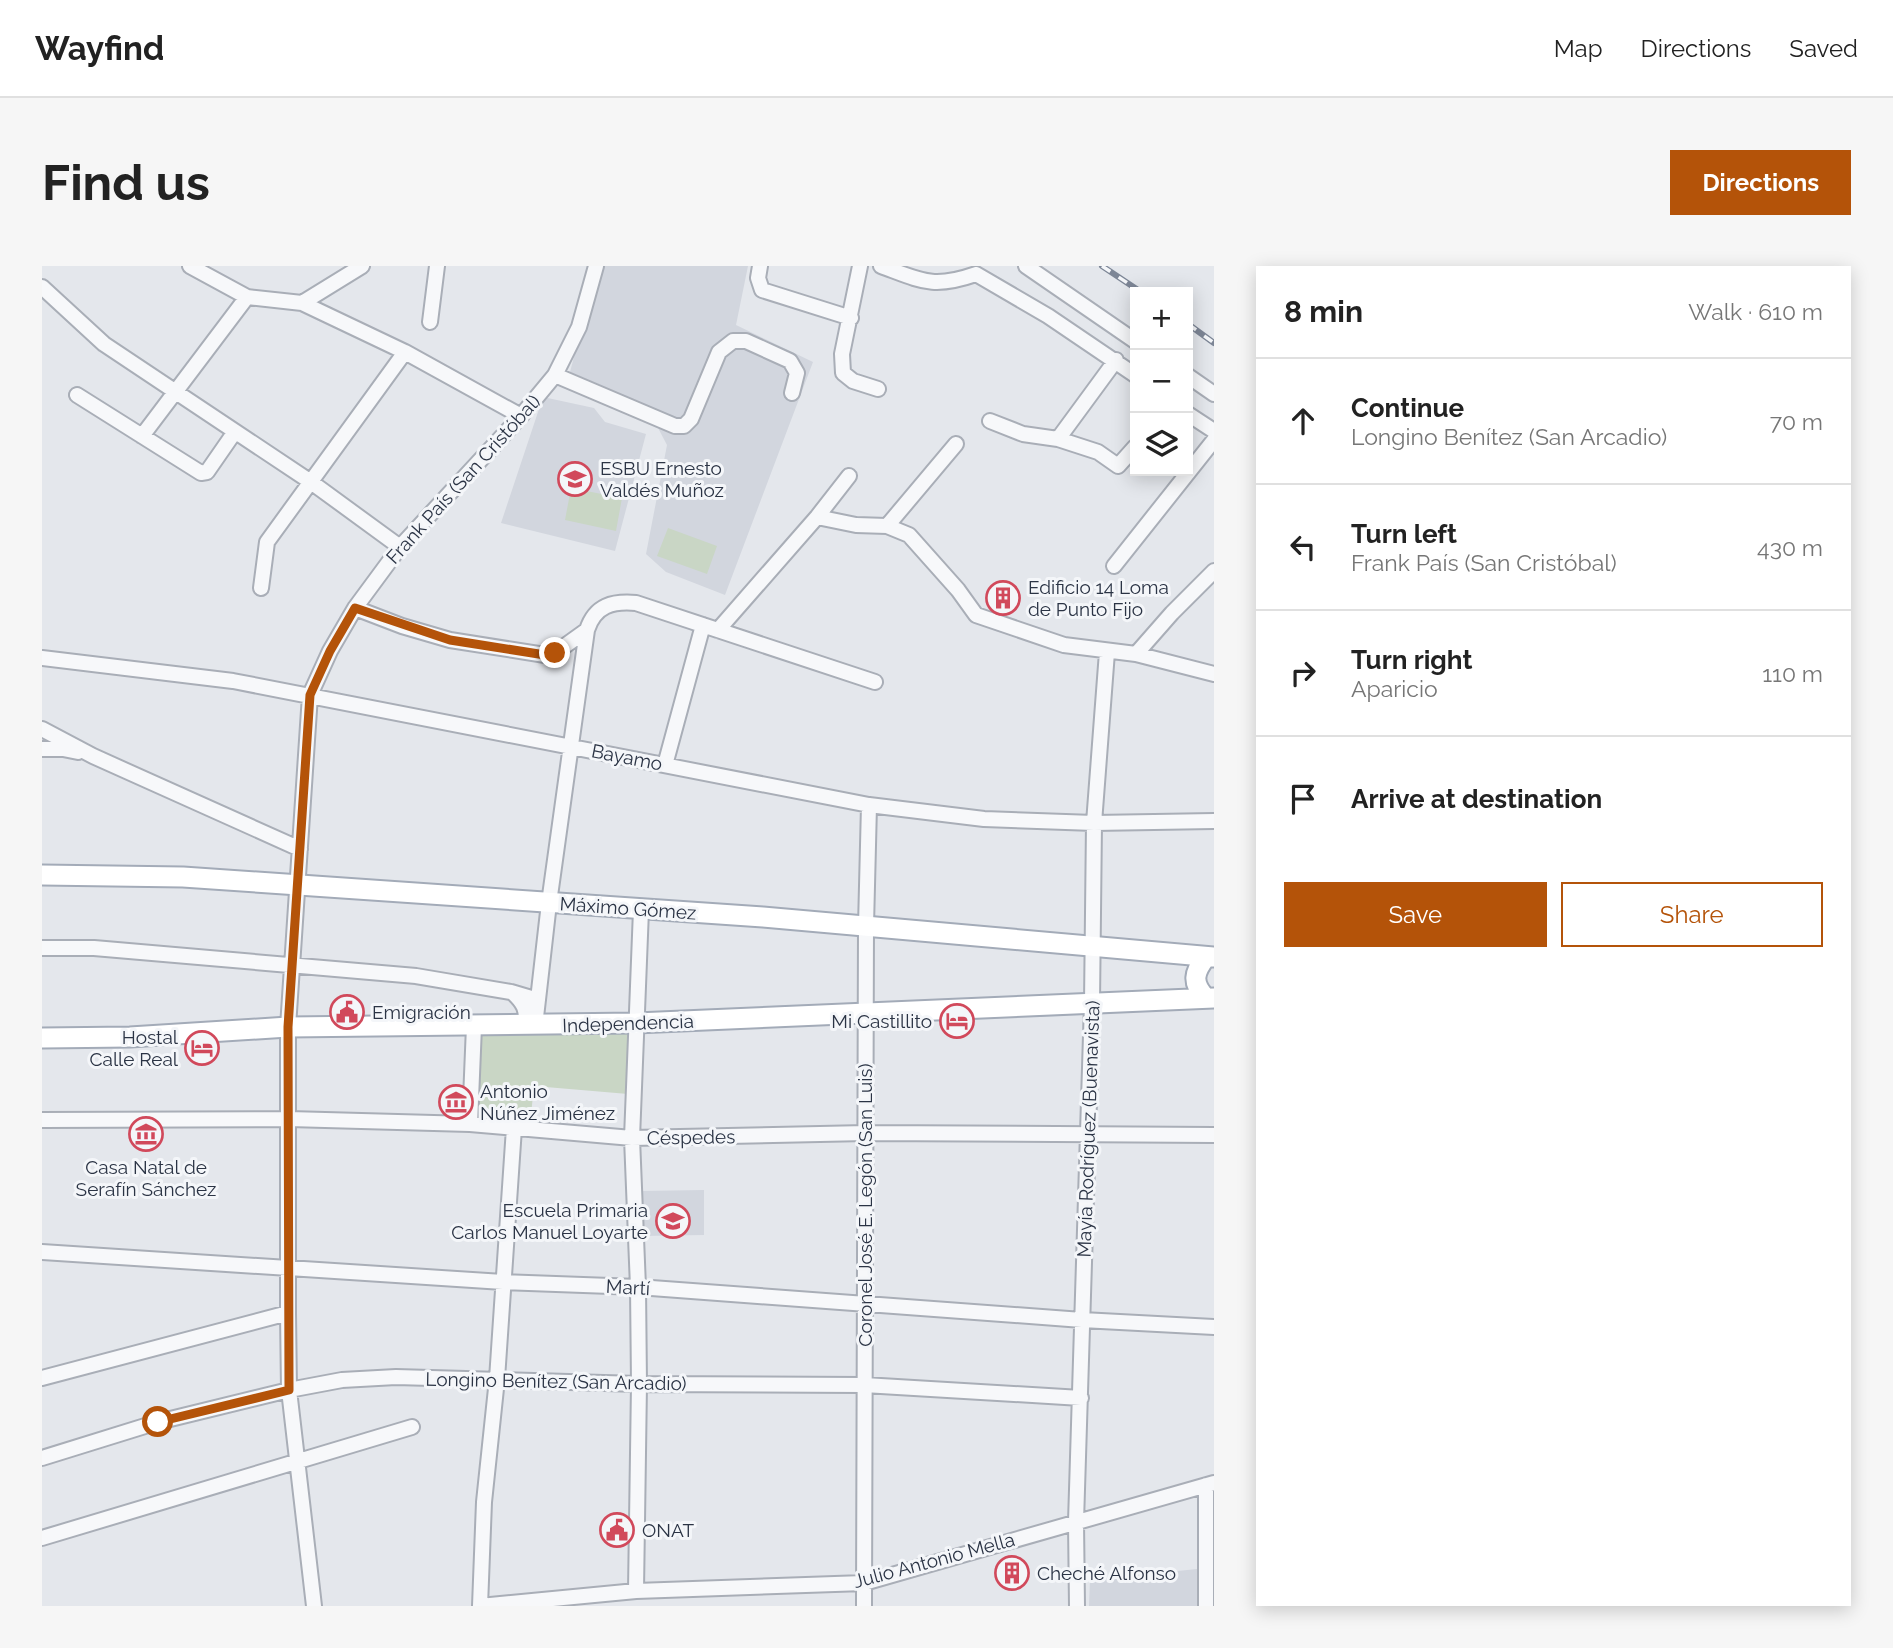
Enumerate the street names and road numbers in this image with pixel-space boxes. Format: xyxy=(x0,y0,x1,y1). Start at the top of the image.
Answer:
street label: Frank País (San Cristóbal) xyxy=(381,390,545,568)
street label: Bayamo xyxy=(590,739,664,775)
street label: Máximo Gómez xyxy=(559,892,697,924)
street label: Mayía Rodríguez (Buenavista) xyxy=(1073,1000,1103,1258)
street label: Independencia xyxy=(562,1010,694,1036)
street label: Coronel José E. Legón (San Luis) xyxy=(854,1063,876,1347)
street label: Céspedes xyxy=(647,1125,735,1149)
street label: Martí xyxy=(605,1275,651,1299)
street label: Longino Benítez (San Arcadio) xyxy=(425,1368,687,1394)
street label: Julio Antonio Mella xyxy=(851,1528,1017,1592)

